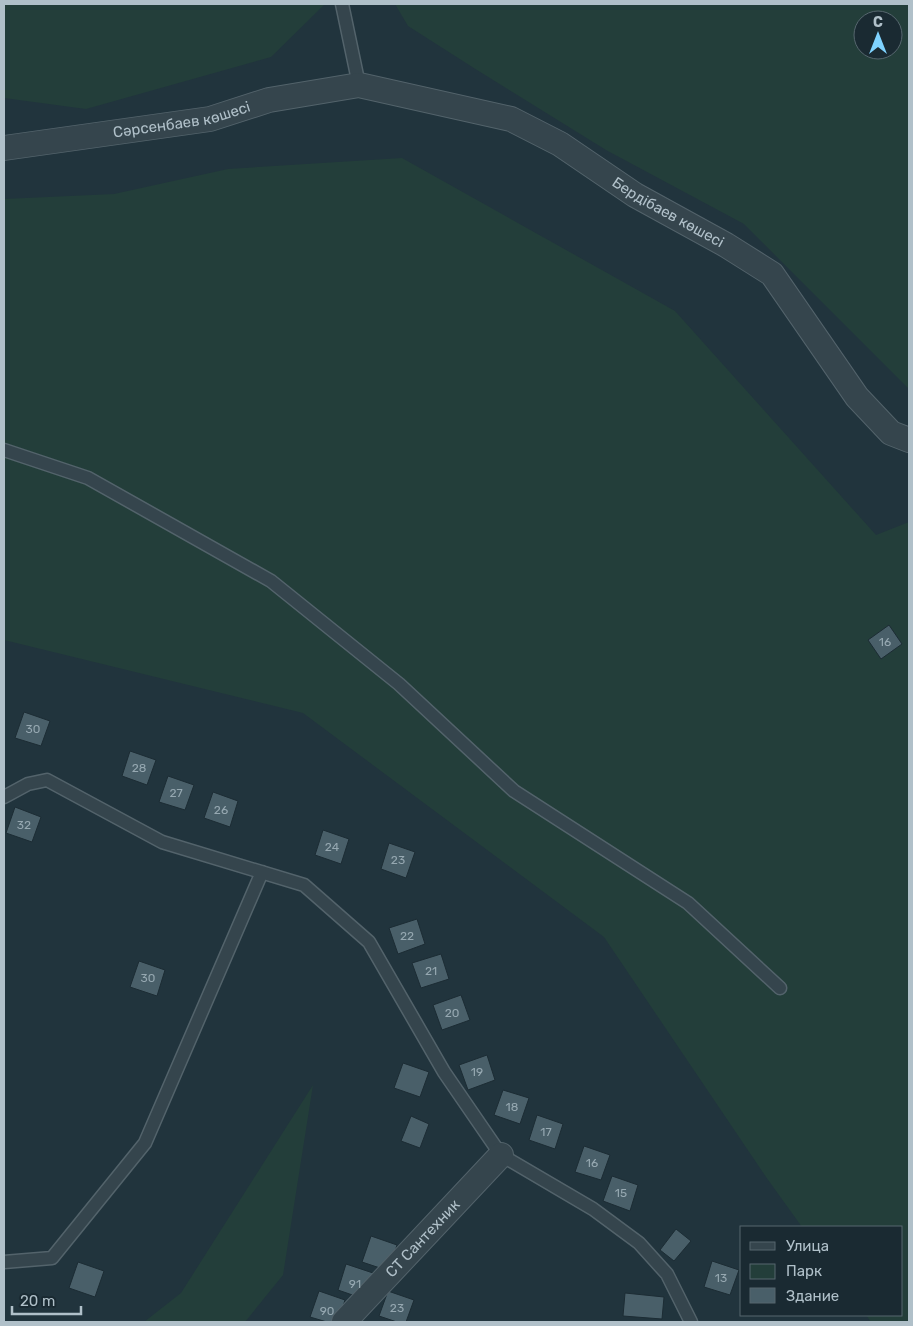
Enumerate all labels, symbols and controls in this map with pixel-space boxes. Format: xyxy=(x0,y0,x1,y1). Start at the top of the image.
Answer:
north arrow xyxy=(853,10,903,60)
text: С xyxy=(873,14,883,31)
street label: Сәрсенбаев көшесі xyxy=(112,98,252,142)
street label: Бердібаев көшесі xyxy=(609,173,727,251)
house number: 16 xyxy=(879,635,891,649)
house number: 30 xyxy=(26,722,40,736)
house number: 28 xyxy=(132,761,146,775)
house number: 27 xyxy=(169,786,183,800)
house number: 26 xyxy=(214,803,228,817)
house number: 32 xyxy=(17,818,31,832)
house number: 24 xyxy=(325,840,340,854)
house number: 23 xyxy=(391,853,405,867)
house number: 22 xyxy=(400,929,414,943)
house number: 21 xyxy=(425,964,437,978)
house number: 30 xyxy=(141,971,155,985)
house number: 20 xyxy=(445,1006,459,1020)
house number: 19 xyxy=(471,1065,483,1079)
house number: 18 xyxy=(506,1100,518,1114)
house number: 17 xyxy=(540,1125,552,1139)
house number: 16 xyxy=(586,1156,598,1170)
house number: 15 xyxy=(615,1186,627,1200)
street label: СТ Сантехник xyxy=(382,1196,464,1281)
legend xyxy=(740,1226,903,1316)
text: Улица xyxy=(786,1237,829,1255)
text: Парк xyxy=(786,1262,822,1280)
house number: 13 xyxy=(715,1271,727,1285)
house number: 91 xyxy=(349,1277,361,1291)
scale bar xyxy=(12,1284,81,1316)
text: Здание xyxy=(786,1287,839,1305)
text: 20 m xyxy=(20,1292,55,1310)
house number: 23 xyxy=(390,1301,404,1315)
house number: 90 xyxy=(320,1304,334,1318)

